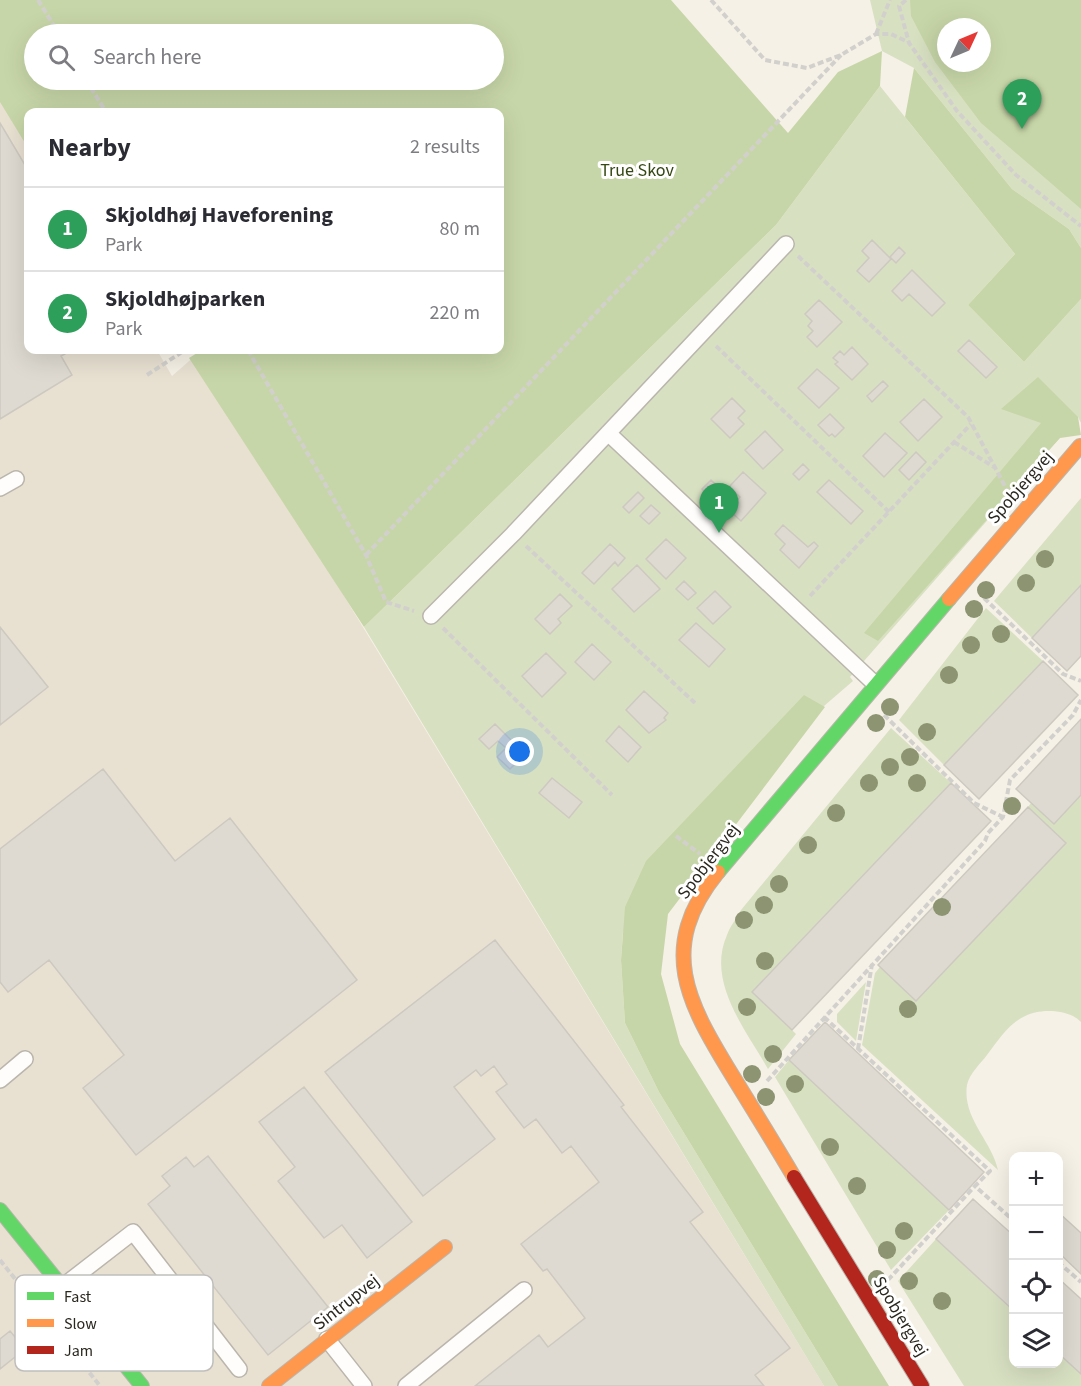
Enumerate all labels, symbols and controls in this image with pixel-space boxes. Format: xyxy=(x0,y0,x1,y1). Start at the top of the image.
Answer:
north arrow xyxy=(937,18,991,72)
search box xyxy=(24,24,504,90)
icon: search xyxy=(45,41,78,74)
text: Search here xyxy=(93,41,201,73)
pin: 2 xyxy=(1002,80,1042,129)
text: Nearby xyxy=(48,129,131,166)
text: 2 results xyxy=(410,133,480,161)
park label: True Skov xyxy=(600,158,674,183)
text: Skjoldhøj Haveforening xyxy=(105,199,333,231)
text: 1 xyxy=(62,215,73,243)
text: 80 m xyxy=(440,215,480,243)
text: Park xyxy=(105,231,142,259)
text: Skjoldhøjparken xyxy=(105,283,265,315)
text: 2 xyxy=(62,299,73,327)
text: 220 m xyxy=(430,299,480,327)
text: Park xyxy=(105,315,142,343)
street label: Spobjergvej xyxy=(982,445,1059,529)
pin: 1 xyxy=(700,484,738,533)
your location xyxy=(505,737,534,766)
street label: Spobjergvej xyxy=(671,818,745,905)
map controls xyxy=(1009,1152,1063,1368)
button: + xyxy=(1009,1152,1063,1206)
button: − xyxy=(1009,1206,1063,1260)
button: locate xyxy=(1009,1260,1063,1314)
street label: Sintrupvej xyxy=(308,1269,385,1336)
street label: Spobjergvej xyxy=(867,1271,934,1361)
legend xyxy=(15,1275,213,1371)
text: Fast xyxy=(64,1286,92,1308)
text: Slow xyxy=(64,1313,97,1335)
button: layers xyxy=(1009,1314,1063,1368)
text: Jam xyxy=(64,1340,93,1362)

